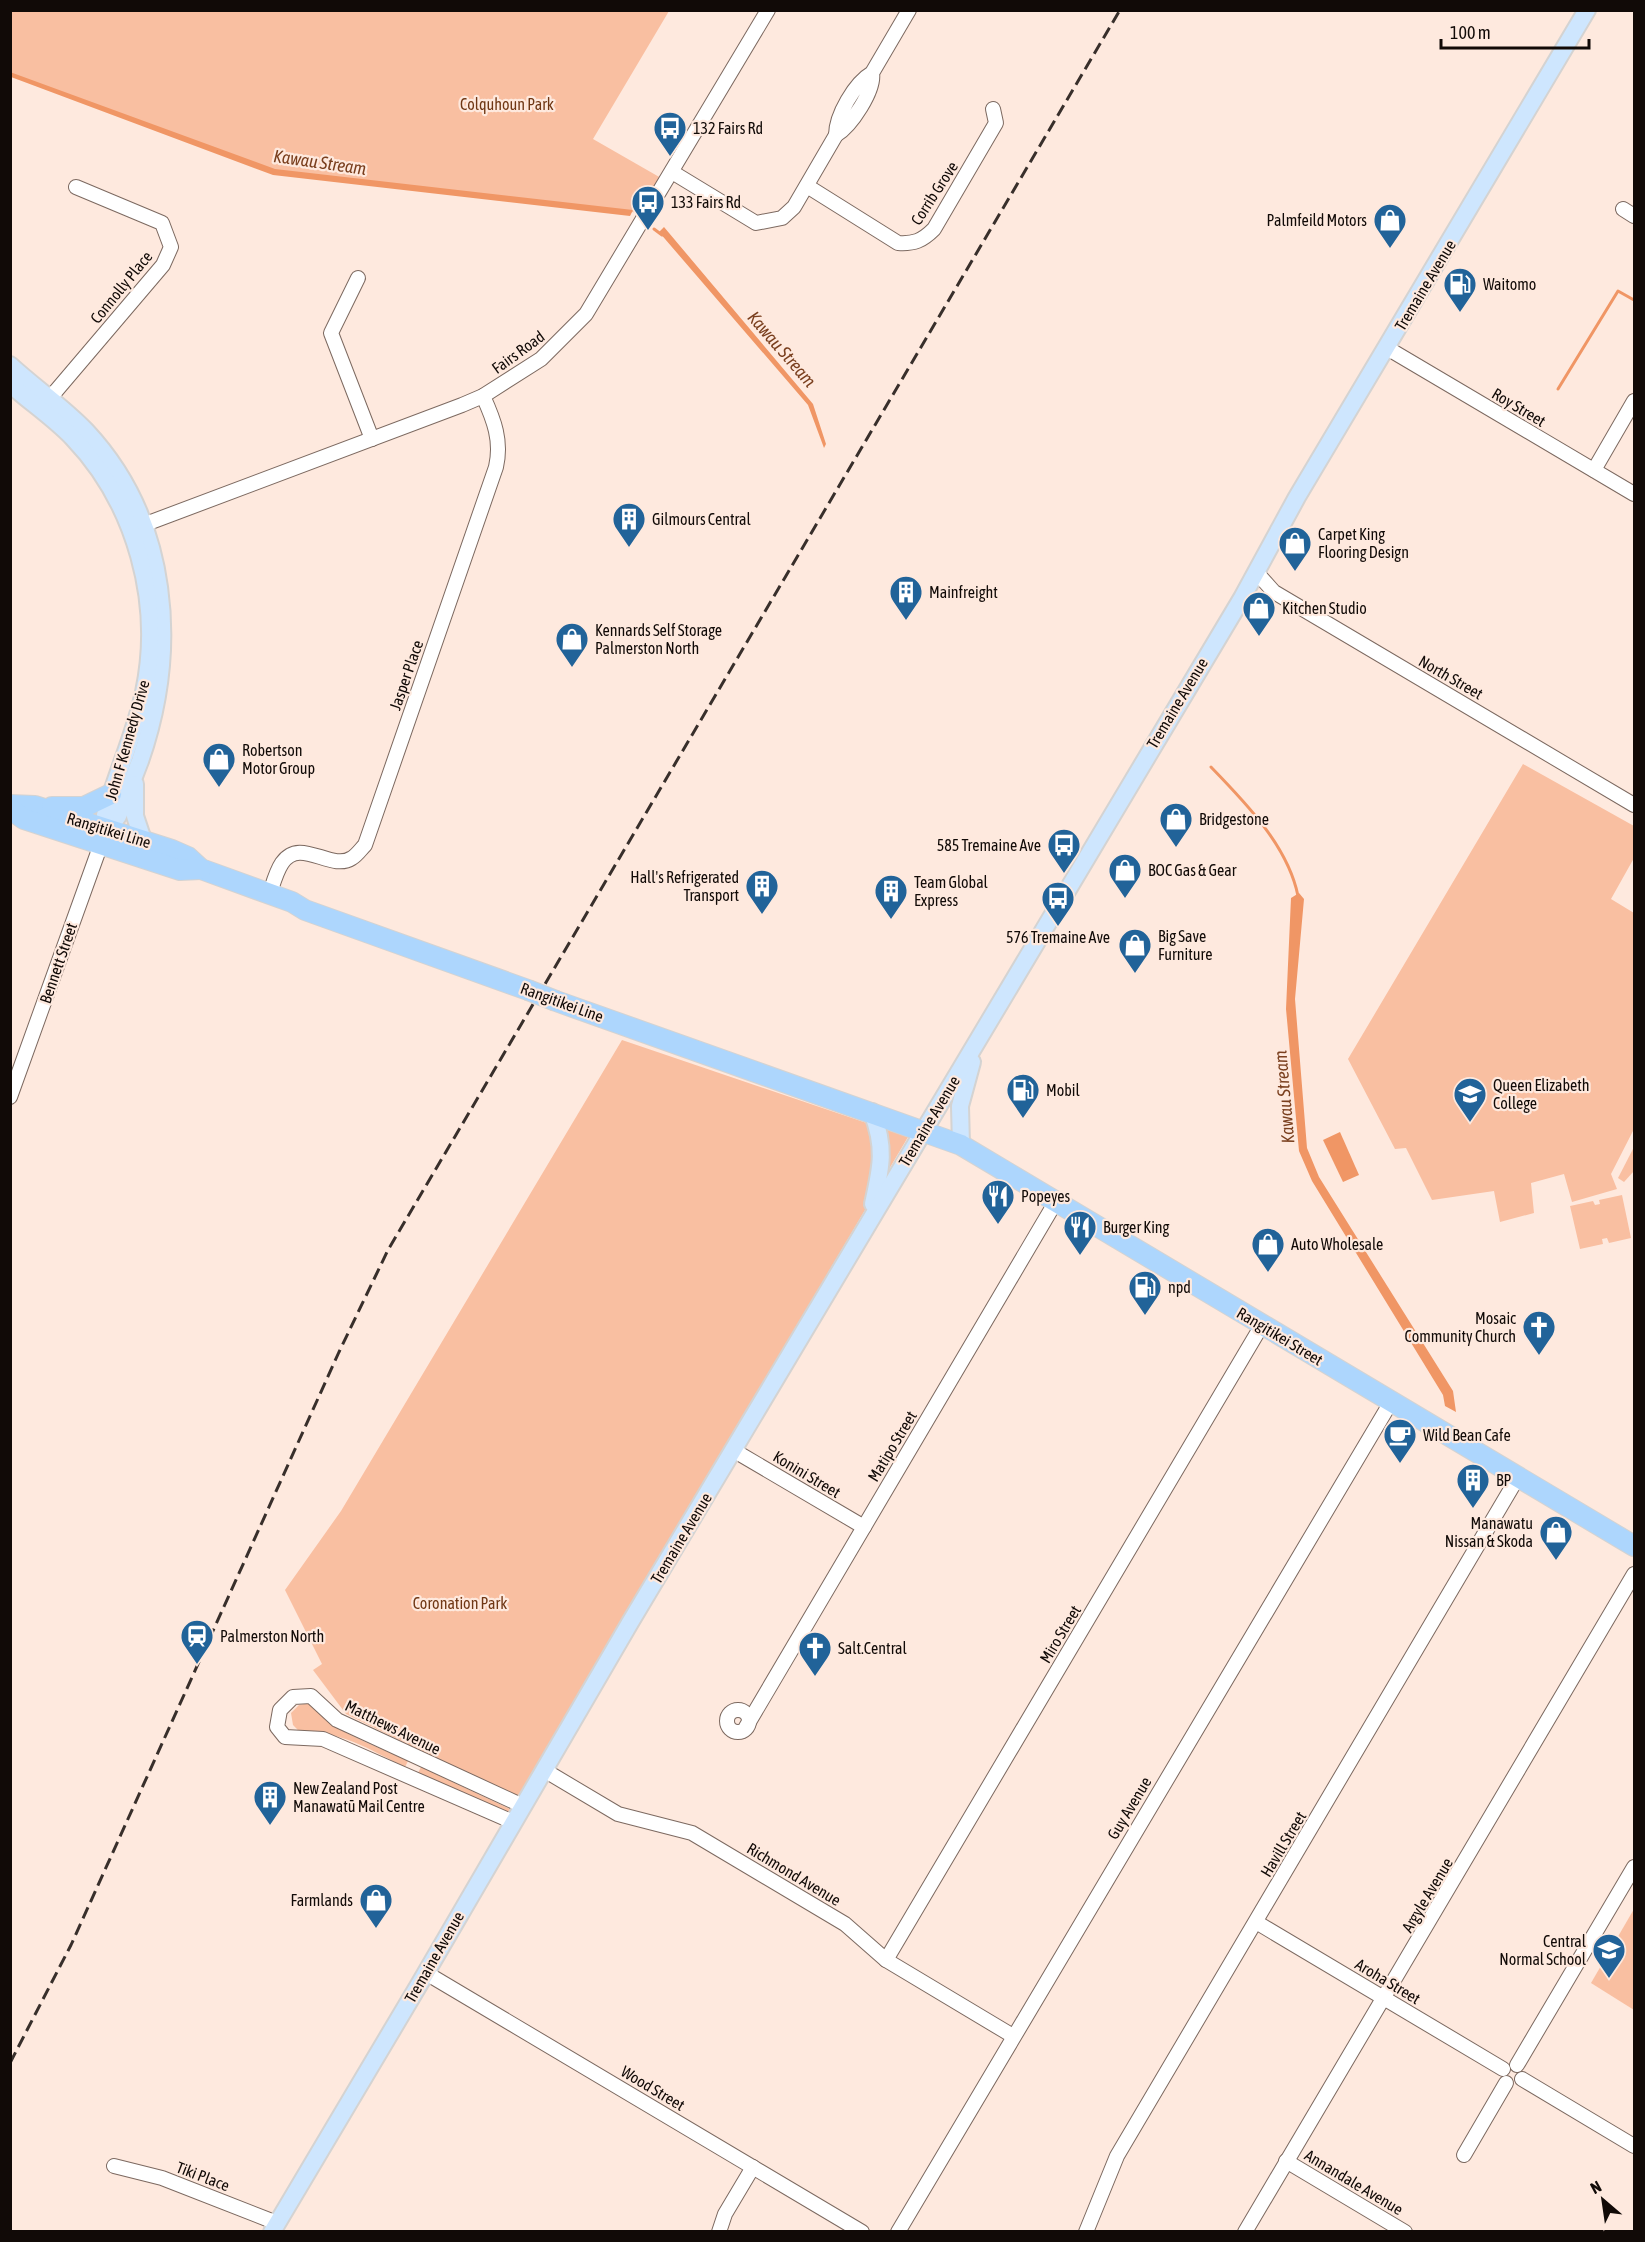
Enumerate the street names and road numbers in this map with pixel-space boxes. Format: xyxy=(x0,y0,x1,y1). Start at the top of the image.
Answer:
street label: Corrib Grove xyxy=(907,158,961,228)
street label: Tremaine Avenue xyxy=(1391,237,1459,333)
street label: Connolly Place xyxy=(86,247,156,327)
street label: Fairs Road xyxy=(488,327,548,377)
street label: Roy Street xyxy=(1488,384,1549,431)
street label: Jasper Place xyxy=(386,638,427,713)
street label: North Street xyxy=(1416,651,1487,703)
street label: Tremaine Avenue xyxy=(1143,655,1211,751)
street label: John F Kennedy Drive xyxy=(101,678,154,802)
street label: Rangitikei Line xyxy=(65,809,153,852)
street label: Bennett Street xyxy=(36,920,80,1006)
street label: Rangitikei Line xyxy=(518,979,606,1026)
street label: Tremaine Avenue xyxy=(895,1073,963,1169)
street label: Rangitikei Street xyxy=(1233,1303,1327,1370)
street label: Matipo Street xyxy=(864,1407,921,1485)
street label: Konini Street xyxy=(770,1447,844,1501)
street label: Tremaine Avenue xyxy=(647,1490,715,1586)
street label: Miro Street xyxy=(1036,1602,1084,1666)
street label: Matthews Avenue xyxy=(342,1696,444,1758)
street label: Guy Avenue xyxy=(1103,1774,1155,1843)
street label: Havill Street xyxy=(1257,1808,1310,1880)
street label: Richmond Avenue xyxy=(744,1839,844,1909)
street label: Argyle Avenue xyxy=(1398,1855,1457,1936)
street label: Tremaine Avenue xyxy=(401,1908,467,2006)
street label: Aroha Street xyxy=(1352,1955,1424,2008)
street label: Wood Street xyxy=(618,2062,688,2114)
street label: Annandale Avenue xyxy=(1302,2146,1406,2218)
street label: Tiki Place xyxy=(174,2158,232,2194)

